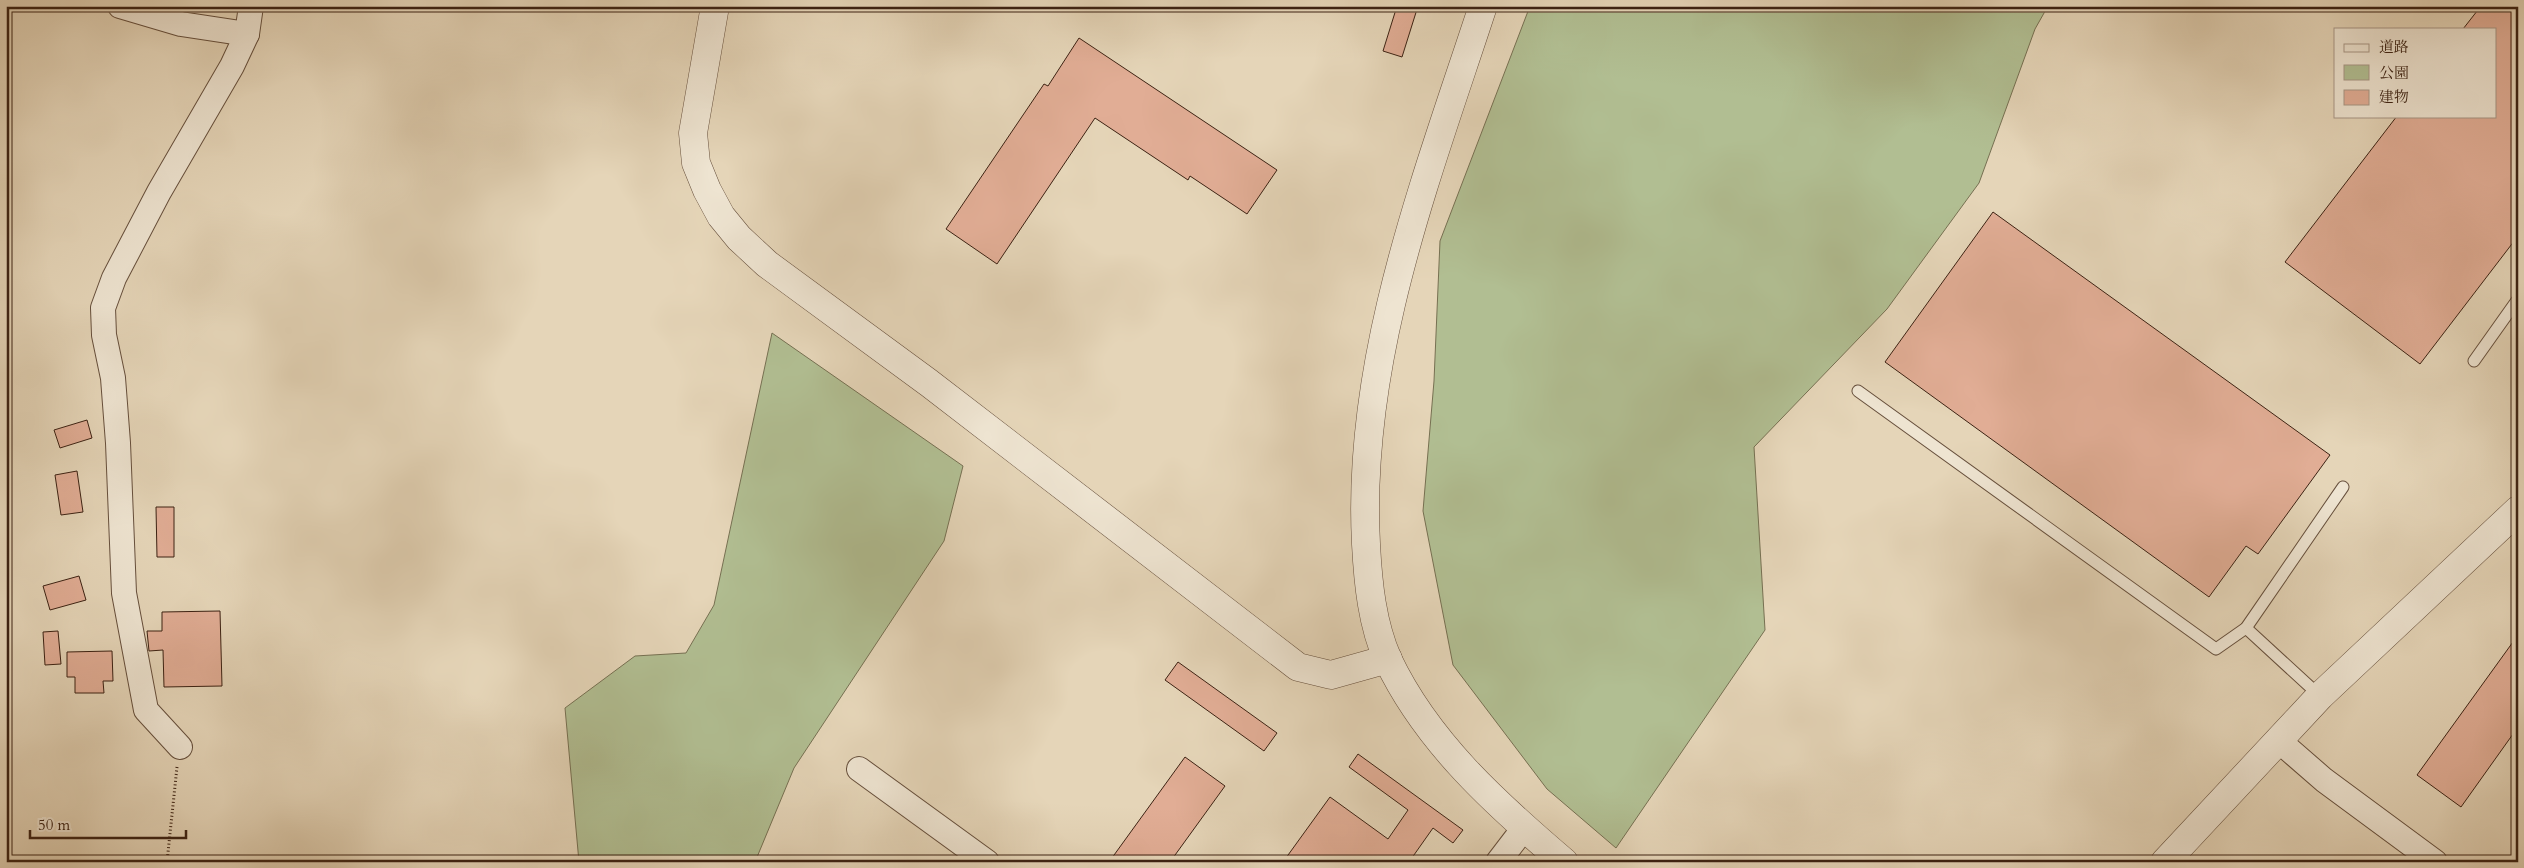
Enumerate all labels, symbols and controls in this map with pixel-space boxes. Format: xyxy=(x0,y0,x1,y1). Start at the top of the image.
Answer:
legend xyxy=(2334,28,2496,118)
text: 道路 xyxy=(2379,37,2409,57)
text: 公園 xyxy=(2379,63,2409,83)
text: 建物 xyxy=(2379,87,2409,107)
scale bar xyxy=(30,808,186,840)
text: 50 m xyxy=(38,815,70,835)

